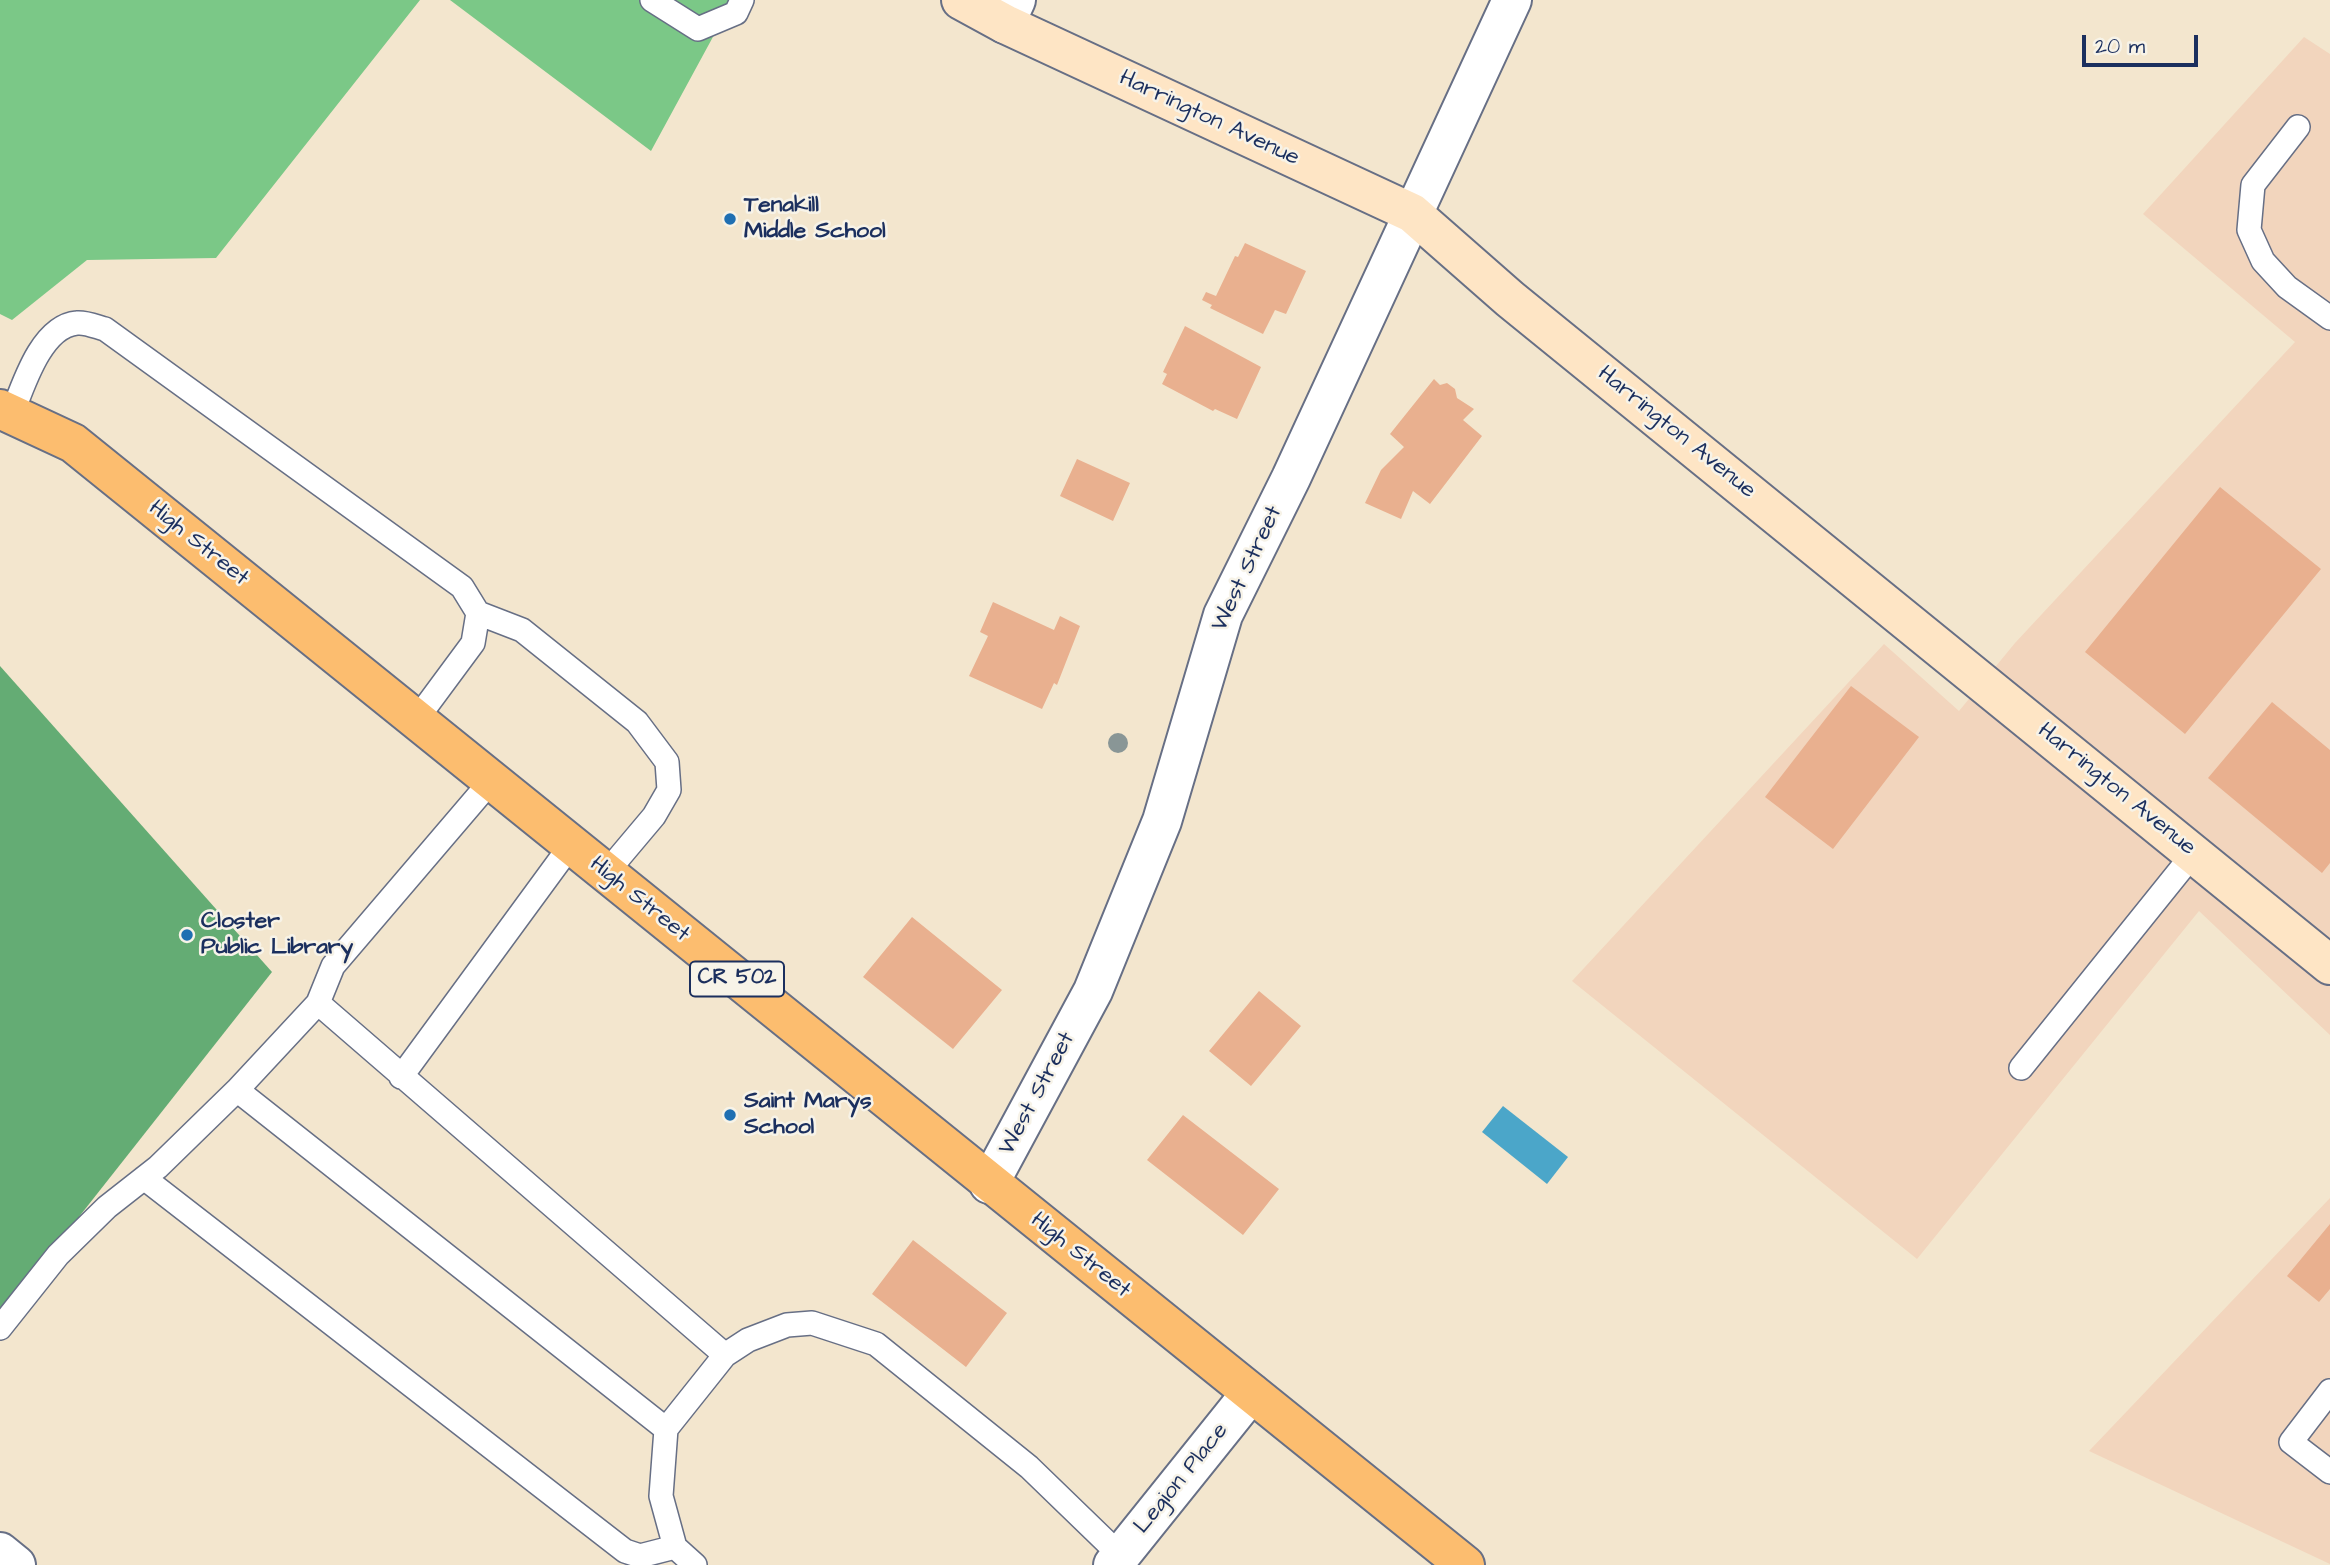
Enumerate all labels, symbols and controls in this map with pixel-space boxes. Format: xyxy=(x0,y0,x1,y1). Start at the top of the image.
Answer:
scale bar xyxy=(2085,21,2200,65)
text: 20 m xyxy=(2095,32,2145,61)
street label: Harrington Avenue xyxy=(1115,65,1303,173)
place label: Tenakill Middle School xyxy=(744,192,886,246)
marker: Tenakill Middle School xyxy=(722,211,738,227)
street label: Harrington Avenue xyxy=(1591,361,1761,505)
street label: High Street xyxy=(142,495,254,593)
street label: West Street xyxy=(1207,502,1289,636)
street label: Harrington Avenue xyxy=(2031,718,2201,862)
street label: High Street xyxy=(583,851,695,949)
place label: Closter Public Library xyxy=(201,908,353,962)
marker: Closter Public Library xyxy=(179,927,195,943)
road number: CR 502 xyxy=(690,962,784,996)
street label: West Street xyxy=(994,1028,1082,1160)
place label: Saint Marys School xyxy=(744,1088,872,1142)
marker: Saint Marys School xyxy=(722,1107,738,1123)
street label: High Street xyxy=(1024,1207,1136,1305)
street label: Legion Place xyxy=(1129,1418,1235,1540)

